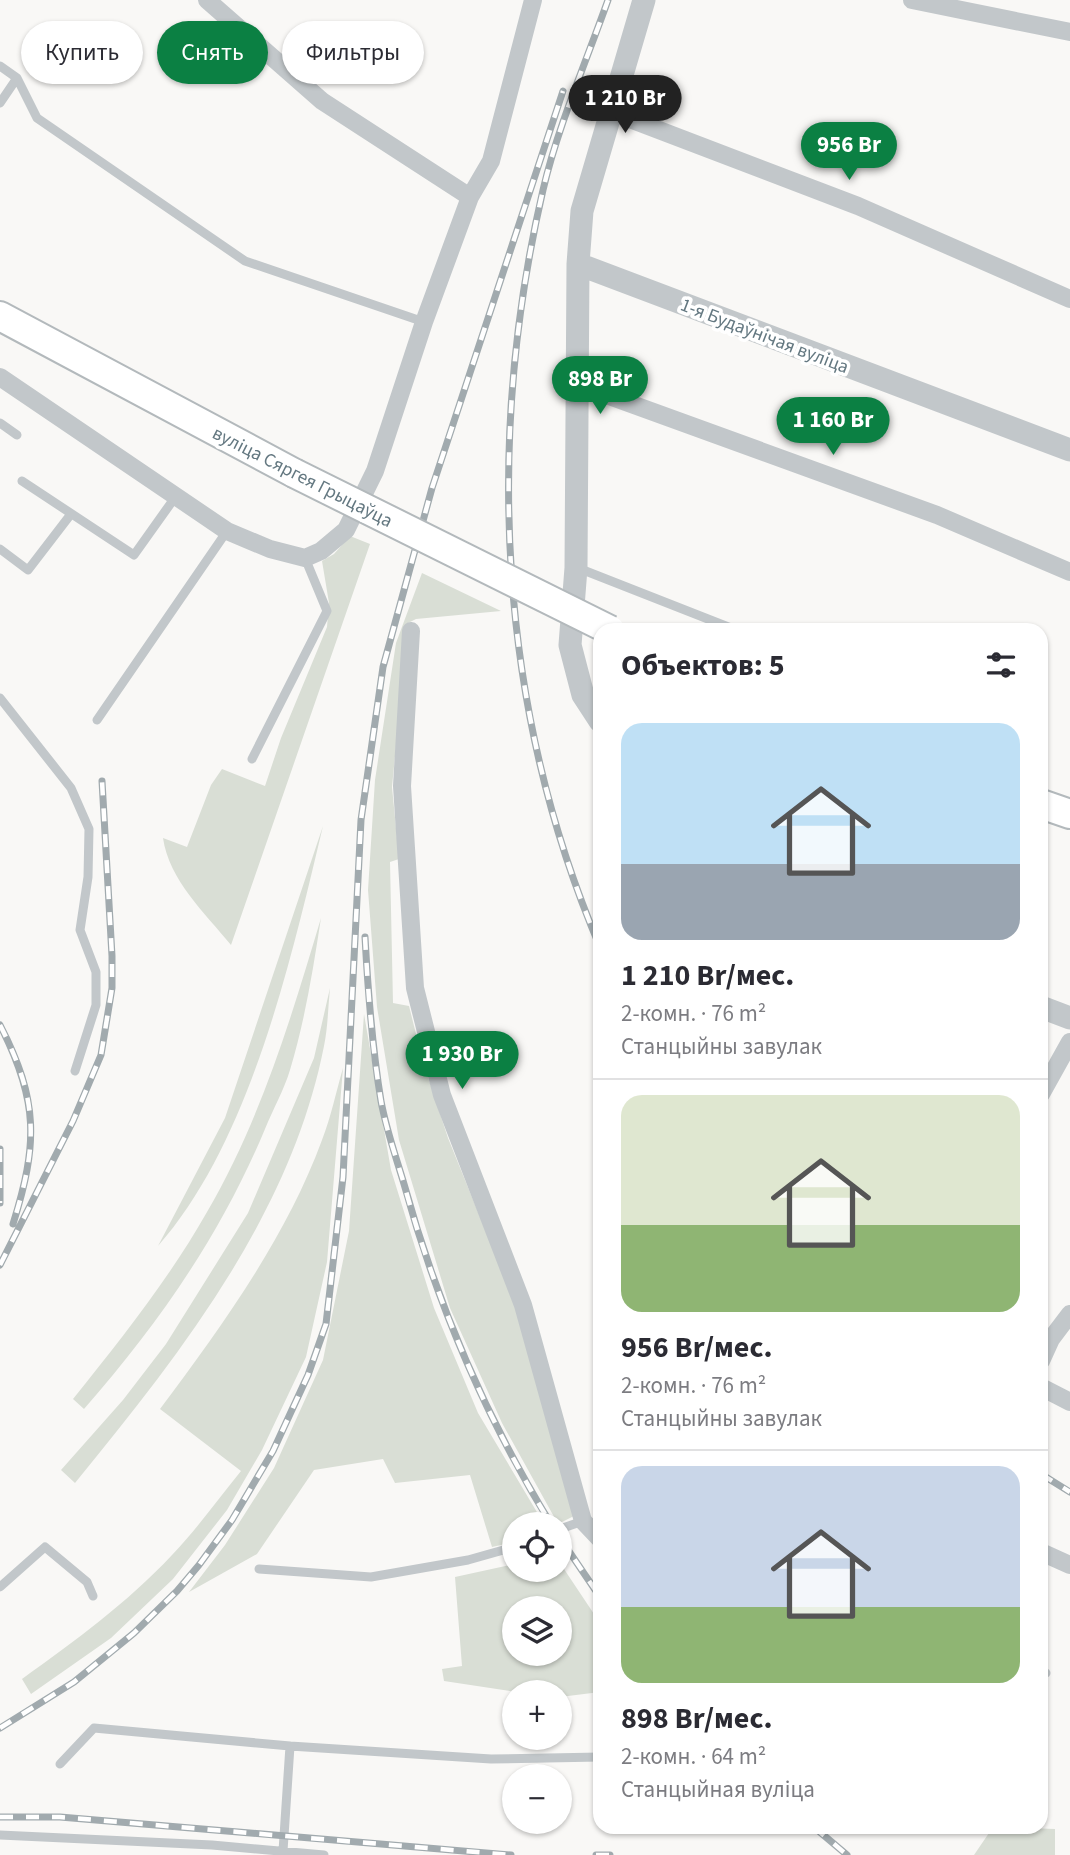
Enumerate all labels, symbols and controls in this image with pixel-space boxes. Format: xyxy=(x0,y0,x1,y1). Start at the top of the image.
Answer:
chip: Купить xyxy=(21,21,143,84)
chip: Снять xyxy=(157,21,268,84)
chip: Фильтры xyxy=(282,21,424,84)
pin: 1 210 Br xyxy=(553,76,697,135)
text: 1 210 Br xyxy=(585,81,665,114)
pin: 956 Br xyxy=(792,122,906,182)
text: 956 Br xyxy=(817,128,881,161)
street label: 1-я Будаўнічая вуліца xyxy=(676,292,853,381)
pin: 898 Br xyxy=(543,356,657,416)
text: 898 Br xyxy=(568,362,632,395)
pin: 1 160 Br xyxy=(761,398,905,457)
text: 1 160 Br xyxy=(793,403,873,436)
street label: вуліца Сяргея Грыцаўца xyxy=(207,420,397,535)
text: Объектов: 5 xyxy=(621,644,785,687)
icon: filters xyxy=(982,646,1020,684)
icon: home xyxy=(758,768,884,894)
text: 1 210 Br/мес. xyxy=(621,954,794,997)
text: 2-комн. · 76 m² xyxy=(621,997,766,1030)
text: Станцыйны завулак xyxy=(621,1030,822,1063)
pin: 1 930 Br xyxy=(390,1032,534,1091)
text: 1 930 Br xyxy=(422,1037,502,1070)
icon: home xyxy=(758,1140,884,1266)
text: 956 Br/мес. xyxy=(621,1326,772,1369)
text: 2-комн. · 76 m² xyxy=(621,1369,766,1402)
text: Станцыйны завулак xyxy=(621,1402,822,1435)
icon: home xyxy=(758,1511,884,1637)
map controls xyxy=(502,1512,572,1834)
button: locate xyxy=(502,1512,572,1582)
button: layers xyxy=(502,1596,572,1666)
button: + xyxy=(502,1680,572,1750)
text: 898 Br/мес. xyxy=(621,1697,772,1740)
text: 2-комн. · 64 m² xyxy=(621,1740,766,1773)
button: − xyxy=(502,1764,572,1834)
text: Станцыйная вуліца xyxy=(621,1773,815,1806)

